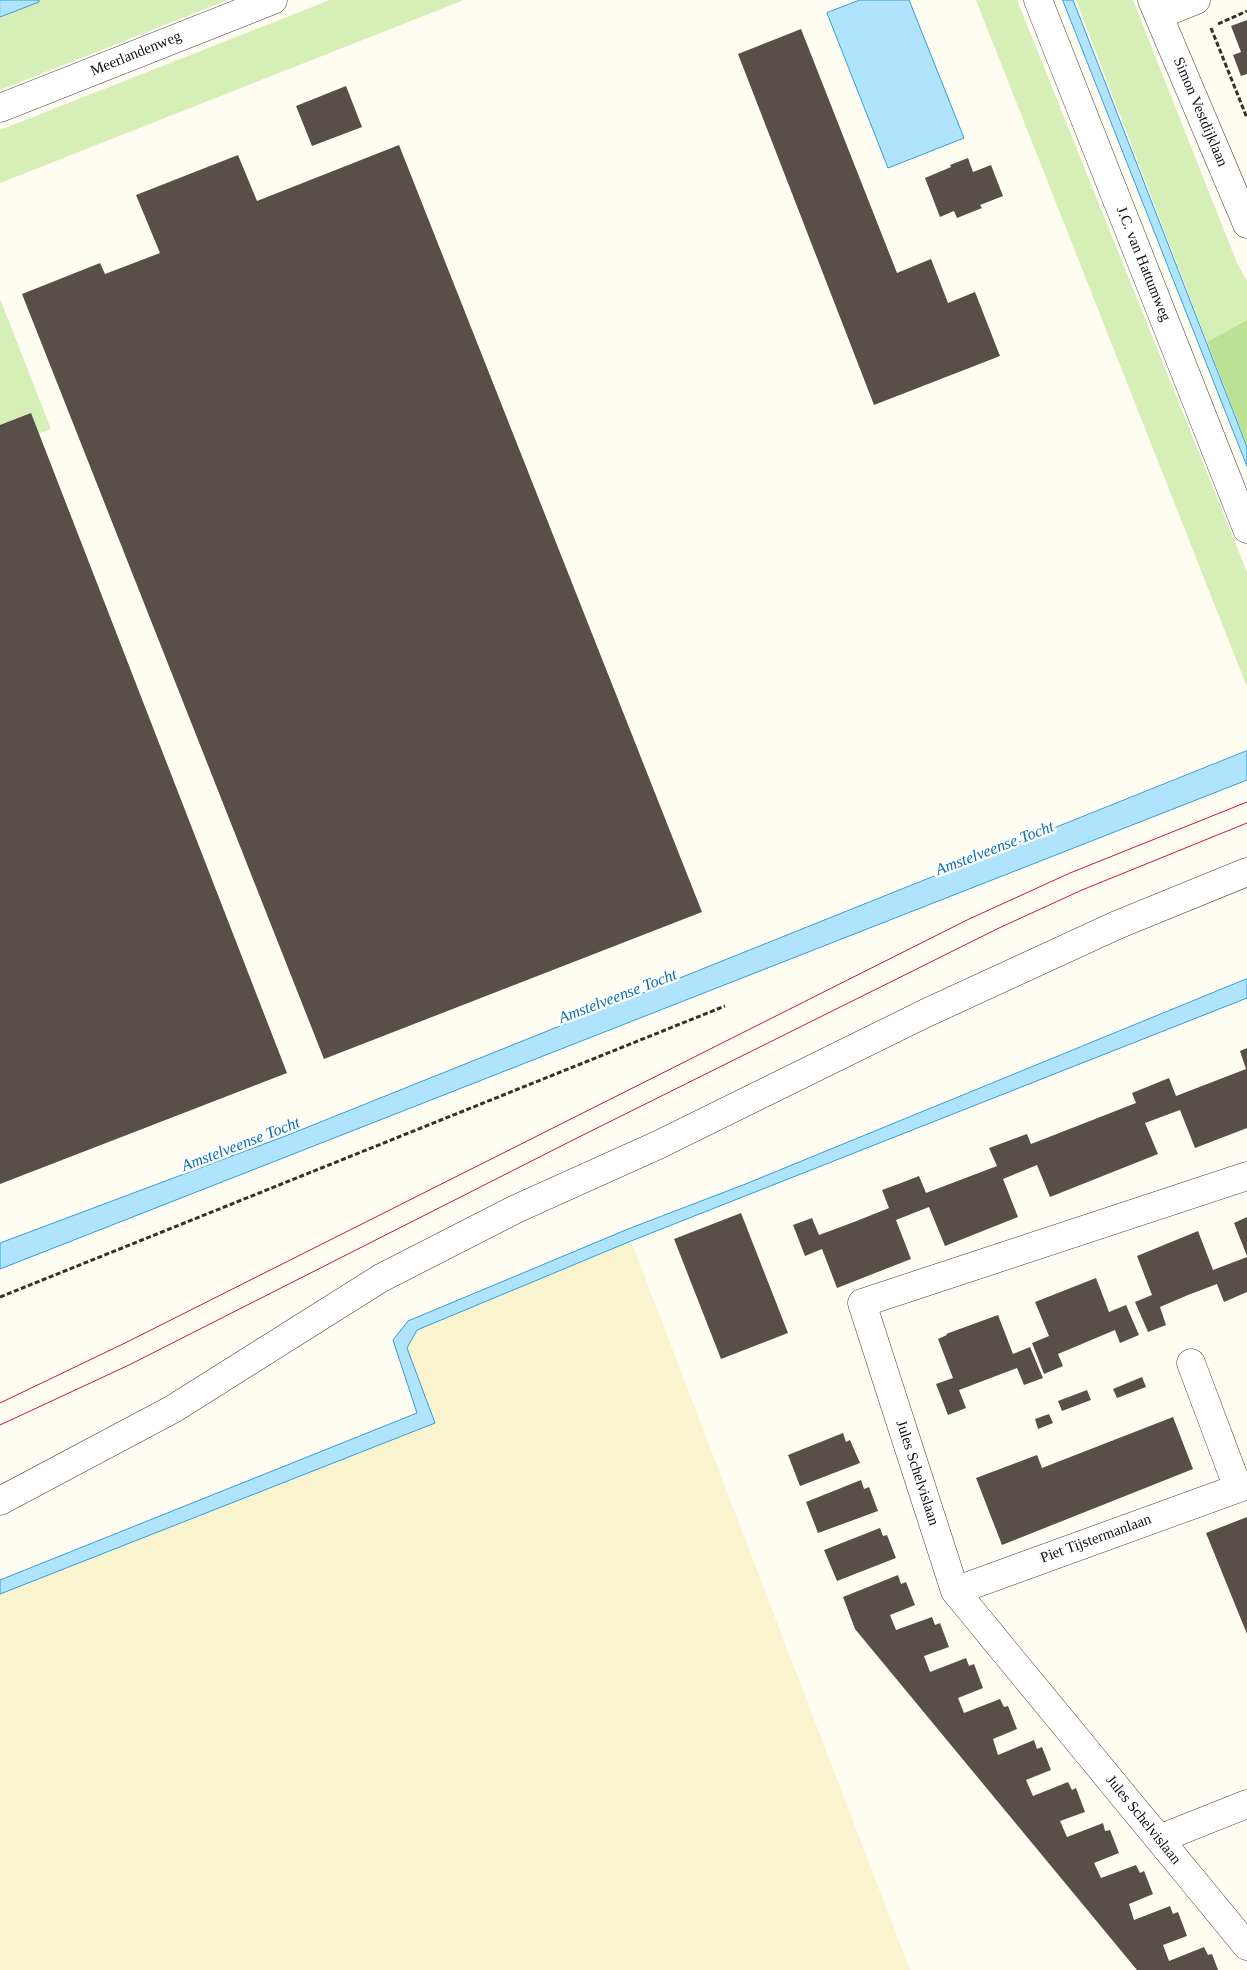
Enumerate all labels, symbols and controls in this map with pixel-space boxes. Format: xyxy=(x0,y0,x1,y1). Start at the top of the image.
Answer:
street label: Meerlandenweg xyxy=(88,28,184,80)
street label: Simon Vestdijklaan xyxy=(1169,55,1231,169)
street label: J.C. van Hattumweg xyxy=(1112,204,1174,324)
water label: Amstelveense Tocht xyxy=(933,818,1057,880)
water label: Amstelveense Tocht xyxy=(556,966,680,1028)
water label: Amstelveense Tocht xyxy=(179,1114,303,1176)
street label: Jules Schelvislaan xyxy=(892,1418,942,1528)
street label: Piet Tijstermanlaan xyxy=(1038,1511,1154,1567)
street label: Jules Schelvislaan xyxy=(1102,1772,1184,1868)

